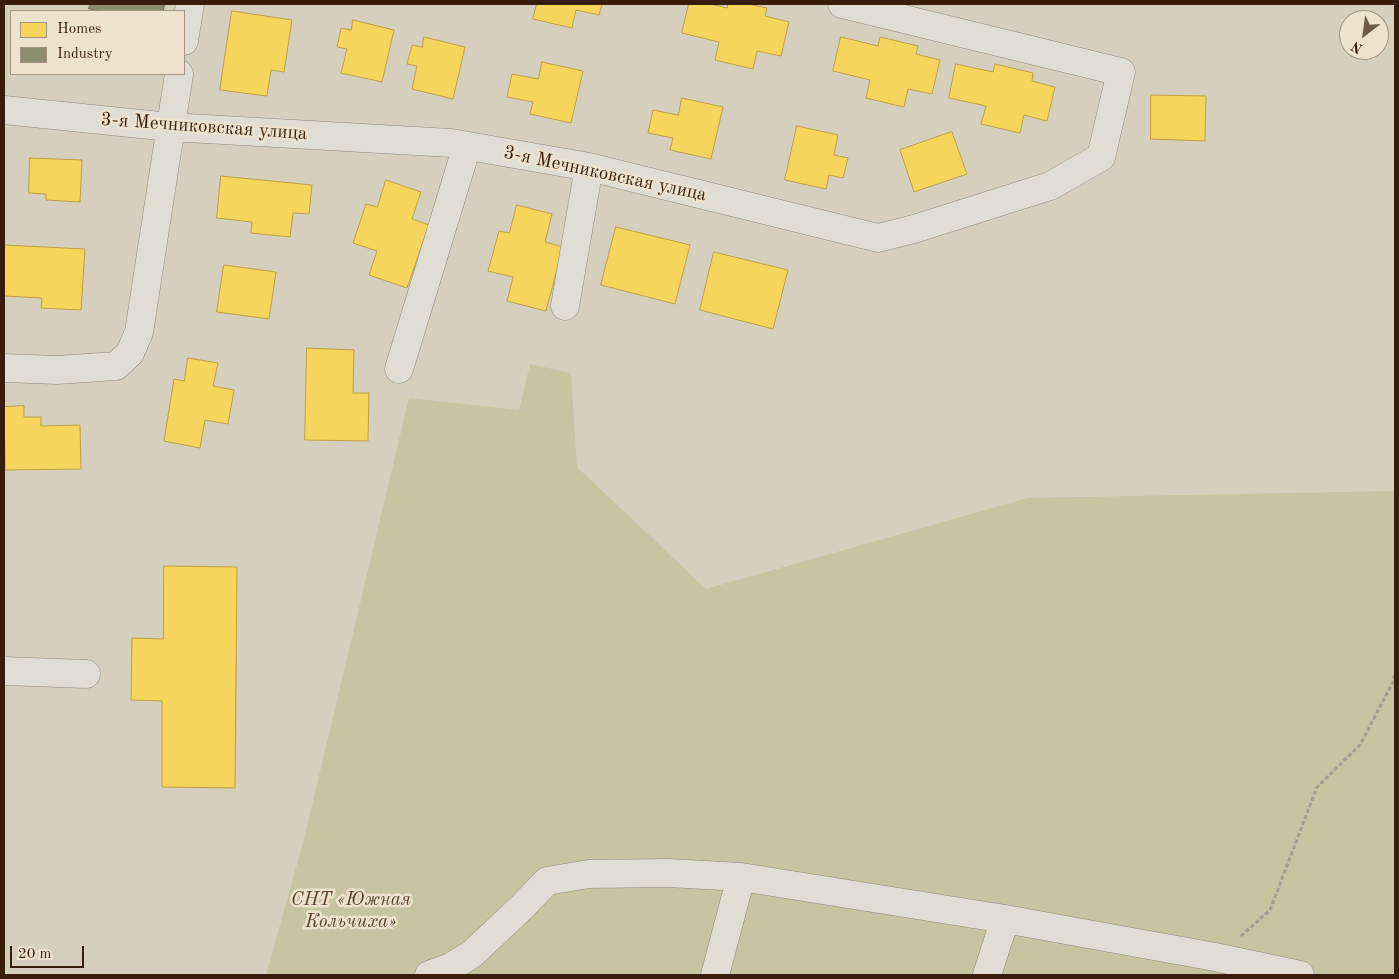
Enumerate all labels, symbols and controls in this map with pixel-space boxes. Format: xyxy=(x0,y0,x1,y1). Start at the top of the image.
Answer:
legend xyxy=(10,10,185,75)
north arrow xyxy=(1339,10,1389,60)
text: Homes xyxy=(57,22,102,37)
text: N xyxy=(1349,38,1365,56)
text: Industry xyxy=(57,47,113,62)
street label: 3-я Мечниковская улица xyxy=(100,108,308,146)
street label: 3-я Мечниковская улица xyxy=(501,141,709,207)
park label: СНТ «Южная Кольчиха» xyxy=(291,889,411,933)
scale bar xyxy=(12,936,86,968)
text: 20 m xyxy=(18,947,52,962)

